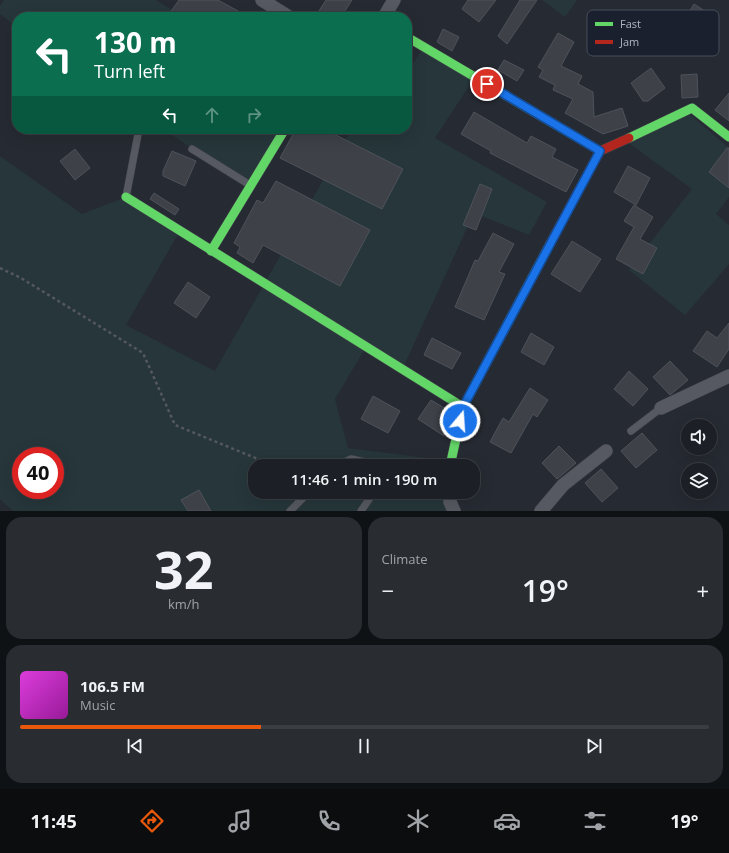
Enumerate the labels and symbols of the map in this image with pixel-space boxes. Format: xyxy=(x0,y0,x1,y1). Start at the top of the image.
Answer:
legend xyxy=(587,10,719,56)
text: Fast xyxy=(620,16,641,31)
text: Jam xyxy=(619,34,639,49)
pin xyxy=(470,67,504,101)
position arrow xyxy=(439,400,481,442)
speed limit sign: 40 xyxy=(12,447,64,499)

